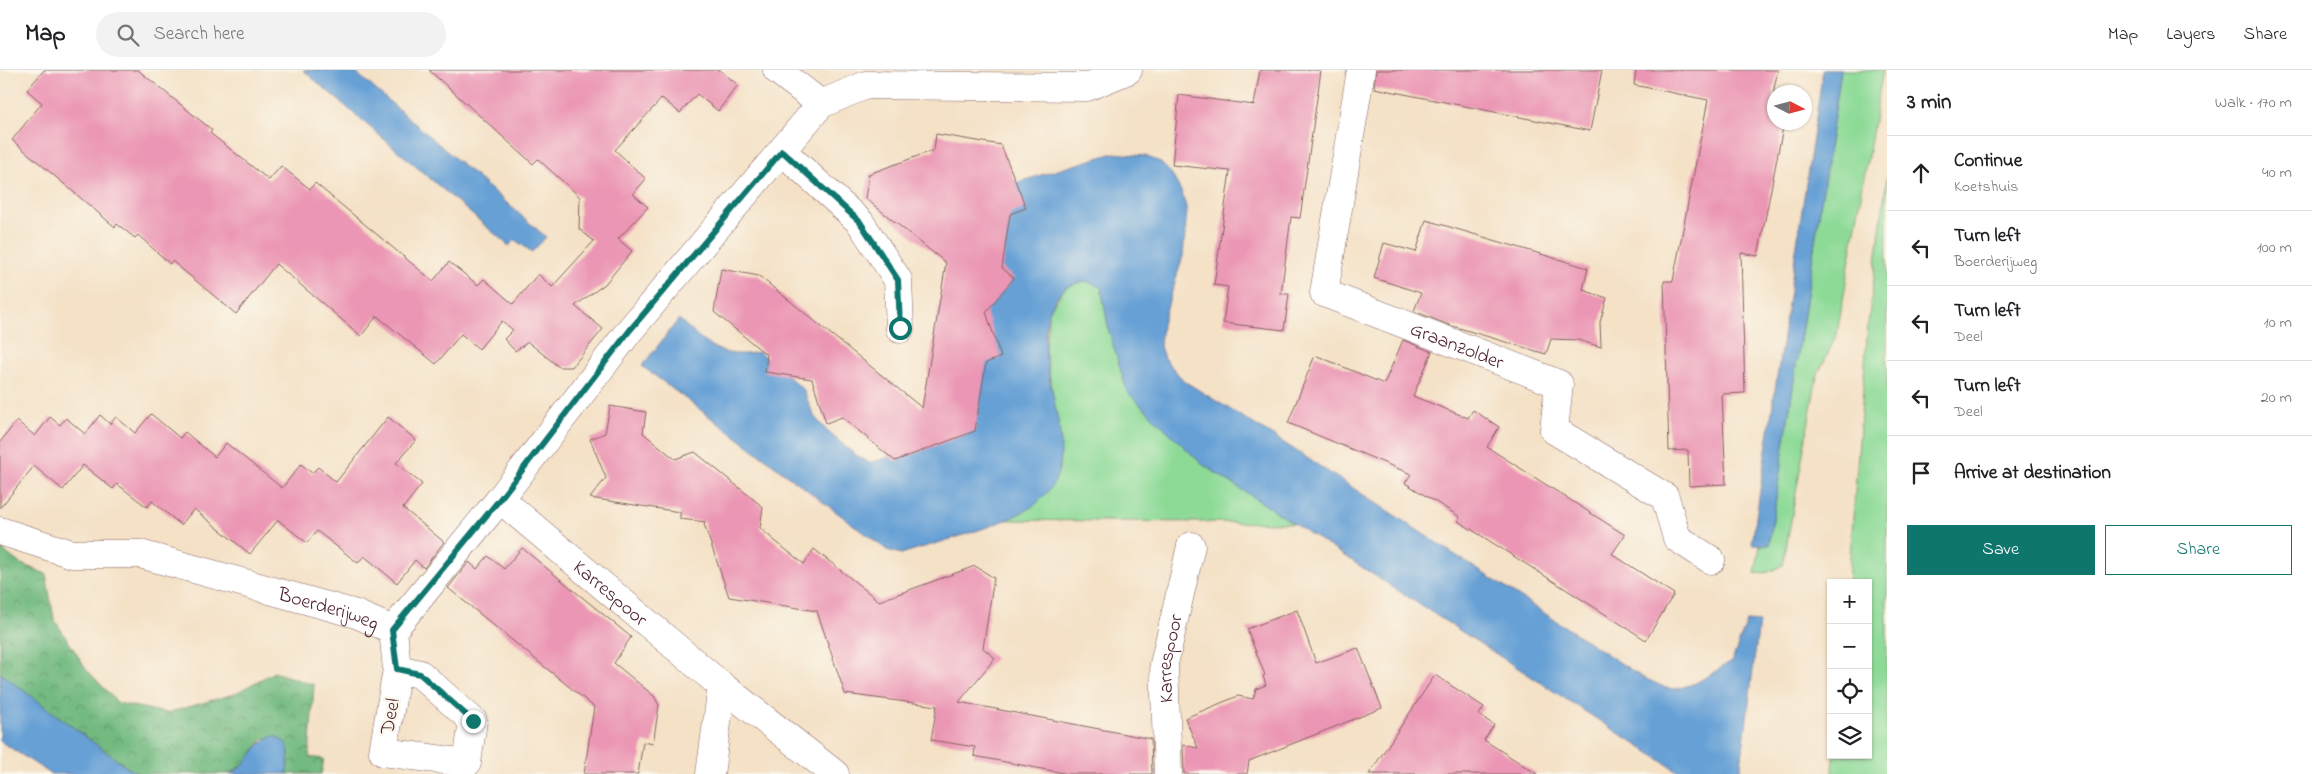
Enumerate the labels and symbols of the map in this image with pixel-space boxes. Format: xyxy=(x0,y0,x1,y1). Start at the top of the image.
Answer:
north arrow xyxy=(1767,85,1812,130)
street label: Graanzolder xyxy=(1405,316,1508,379)
route start xyxy=(889,317,912,340)
street label: Karrespoor xyxy=(566,554,654,635)
street label: Boerderijweg xyxy=(274,581,383,640)
street label: Karrespoor xyxy=(1152,611,1192,703)
street label: Deel xyxy=(374,696,409,738)
route end xyxy=(462,710,485,733)

